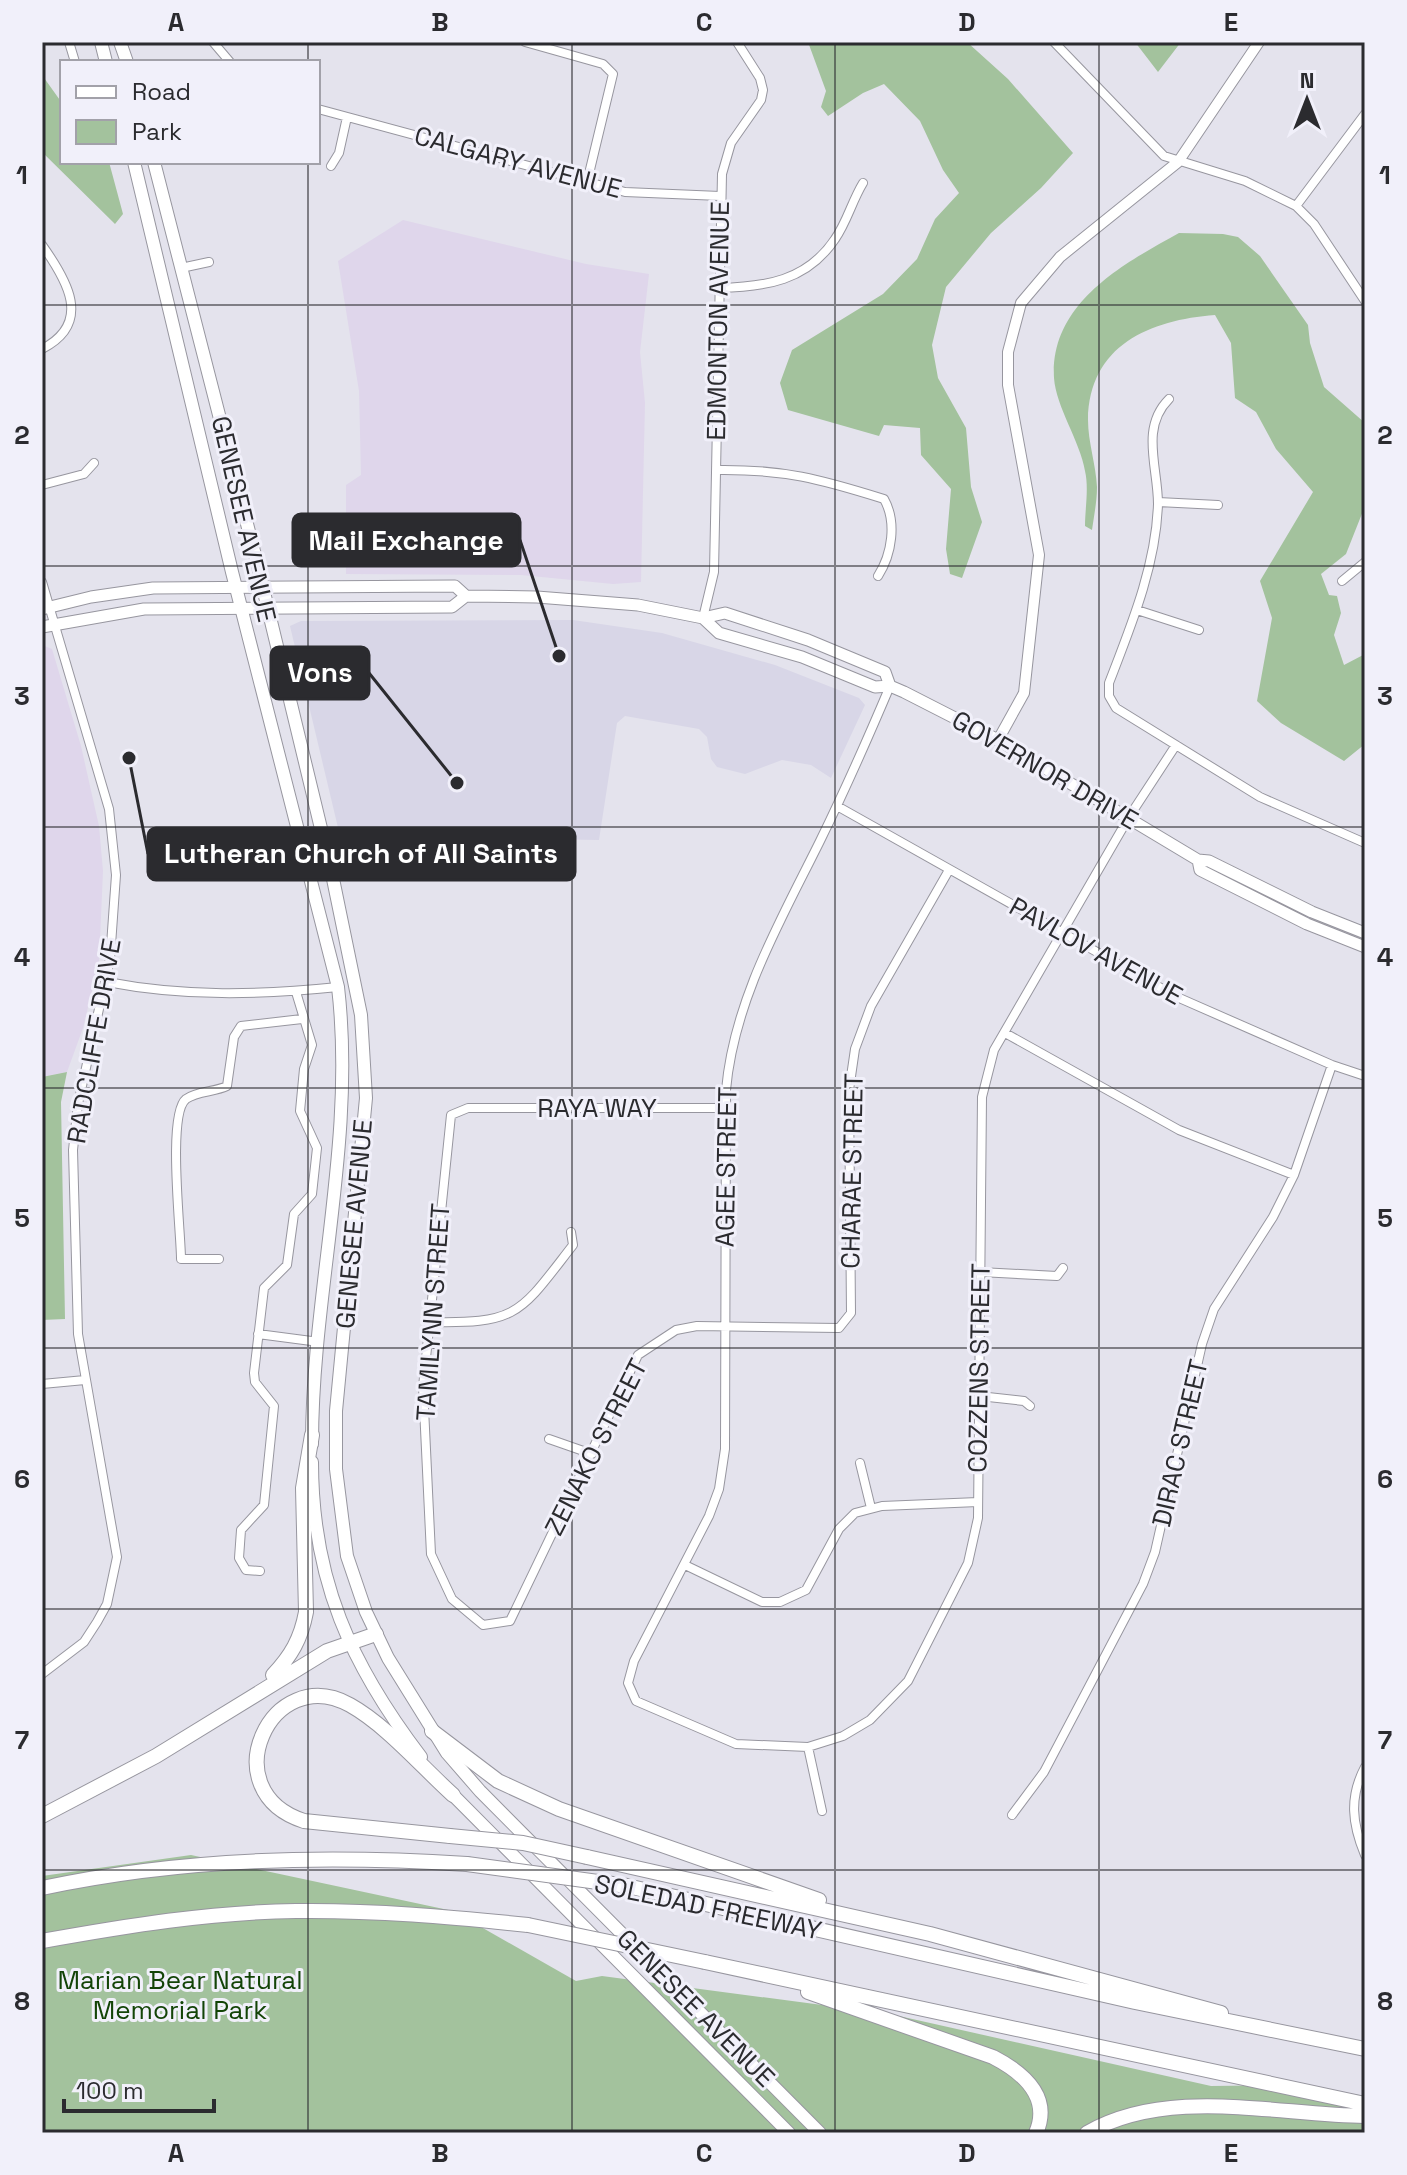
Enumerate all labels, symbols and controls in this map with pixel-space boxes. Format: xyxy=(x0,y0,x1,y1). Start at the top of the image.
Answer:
text: A xyxy=(168,5,185,39)
text: B xyxy=(431,5,449,39)
text: C xyxy=(696,5,712,39)
text: D xyxy=(958,5,976,39)
text: E xyxy=(1224,5,1238,39)
legend xyxy=(60,60,320,164)
north arrow xyxy=(1267,60,1347,140)
text: N xyxy=(1300,66,1314,94)
text: Road xyxy=(132,76,191,107)
text: Park xyxy=(132,116,182,147)
street label: CALGARY AVENUE xyxy=(411,118,625,206)
text: 1 xyxy=(16,158,28,192)
text: 1 xyxy=(1379,158,1391,192)
street label: EDMONTON AVENUE xyxy=(699,201,737,441)
street label: GENESEE AVENUE xyxy=(204,413,284,625)
text: 2 xyxy=(14,418,30,452)
text: 2 xyxy=(1377,418,1393,452)
callout: Mail Exchange xyxy=(293,514,520,566)
text: Mail Exchange xyxy=(308,522,504,558)
callout: Vons xyxy=(271,647,369,699)
text: Vons xyxy=(287,654,353,690)
text: 3 xyxy=(14,679,30,713)
text: 3 xyxy=(1377,679,1393,713)
street label: GOVERNOR DRIVE xyxy=(946,703,1144,837)
callout: Lutheran Church of All Saints xyxy=(148,828,575,880)
text: Lutheran Church of All Saints xyxy=(164,835,558,871)
street label: PAVLOV AVENUE xyxy=(1003,889,1189,1013)
street label: RADCLIFFE DRIVE xyxy=(59,936,129,1146)
text: 4 xyxy=(14,940,30,974)
text: 4 xyxy=(1377,940,1393,974)
street label: CHARAE STREET xyxy=(833,1073,871,1269)
street label: AGEE STREET xyxy=(708,1086,744,1248)
street label: RAYA WAY xyxy=(537,1091,657,1125)
street label: GENESEE AVENUE xyxy=(328,1118,380,1330)
text: 5 xyxy=(14,1201,30,1235)
text: 5 xyxy=(1377,1201,1393,1235)
street label: TAMILYNN STREET xyxy=(408,1202,458,1422)
street label: COZZENS STREET xyxy=(960,1263,998,1473)
street label: ZENAKO STREET xyxy=(537,1353,655,1541)
street label: DIRAC STREET xyxy=(1144,1356,1216,1530)
text: 6 xyxy=(14,1462,30,1496)
text: 6 xyxy=(1377,1462,1393,1496)
text: 7 xyxy=(15,1723,29,1757)
text: 7 xyxy=(1378,1723,1392,1757)
street label: SOLEDAD FREEWAY xyxy=(591,1866,825,1948)
street label: GENESEE AVENUE xyxy=(610,1922,782,2094)
park label: Marian Bear Natural Memorial Park xyxy=(57,1963,303,2027)
text: 8 xyxy=(14,1984,30,2018)
text: 8 xyxy=(1377,1984,1393,2018)
scale bar xyxy=(64,2063,214,2113)
text: 100 m xyxy=(76,2075,144,2106)
text: A xyxy=(168,2136,185,2170)
text: B xyxy=(431,2136,449,2170)
text: C xyxy=(696,2136,712,2170)
text: D xyxy=(958,2136,976,2170)
text: E xyxy=(1224,2136,1238,2170)

